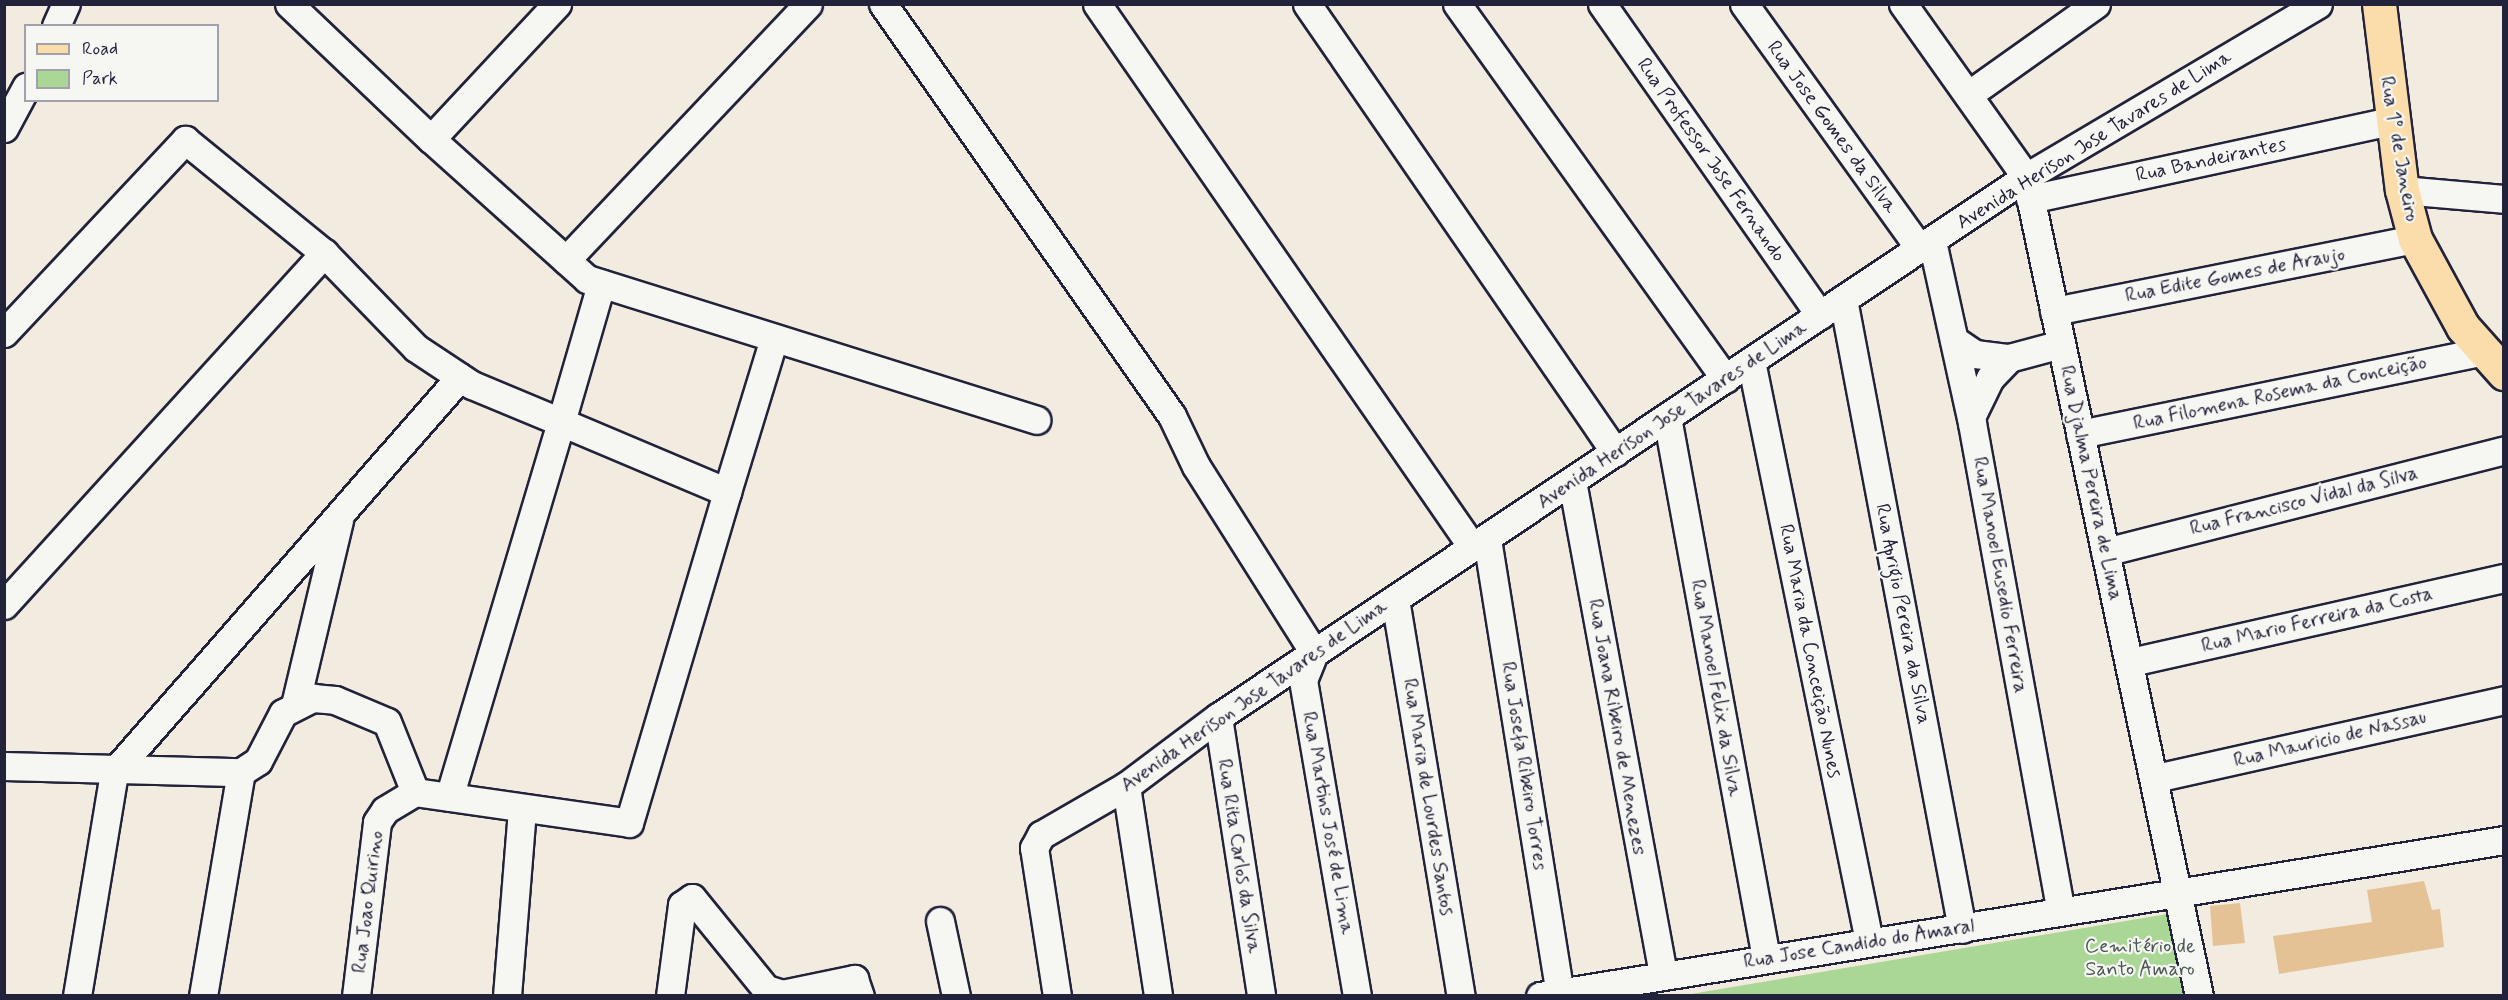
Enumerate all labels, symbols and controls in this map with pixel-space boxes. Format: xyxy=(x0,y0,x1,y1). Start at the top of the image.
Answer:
legend xyxy=(24,24,219,102)
text: Road xyxy=(82,37,118,61)
street label: Rua Jose Gomes da Silva xyxy=(1762,37,1902,217)
street label: Avenida Herison Jose Tavares de Lima xyxy=(1951,45,2237,235)
street label: Rua Professor Jose Fernando xyxy=(1631,53,1791,267)
text: Park xyxy=(82,67,118,91)
street label: Rua 1º de Janeiro xyxy=(2375,75,2423,223)
street label: Rua Bandeirantes xyxy=(2134,133,2288,187)
street label: Rua Edite Gomes de Araujo xyxy=(2121,241,2349,309)
street label: Avenida Herison Jose Tavares de Lima xyxy=(1532,315,1812,515)
street label: Rua Filomena Rosema da Conceição xyxy=(2128,350,2432,436)
street label: Rua Djalma Pereira de Lima xyxy=(2054,364,2128,602)
street label: Rua Manoel Eusedio Ferreira xyxy=(1968,456,2032,694)
street label: Rua Francisco Vidal da Silva xyxy=(2188,461,2420,541)
street label: Rua Aprigio Pereira da Silva xyxy=(1870,503,1936,725)
street label: Rua Maria da Conceição Nunes xyxy=(1774,522,1846,780)
street label: Rua Manoel Felix da Silva xyxy=(1686,581,1746,795)
street label: Rua Mario Ferreira da Costa xyxy=(2199,582,2435,658)
street label: Avenida Herison Jose Tavares de Lima xyxy=(1115,594,1393,798)
street label: Rua Joana Ribeiro de Menezes xyxy=(1583,600,1651,854)
street label: Rua Josefa Ribeiro Torres xyxy=(1495,659,1553,873)
street label: Rua Maria de Lourdes Santos xyxy=(1397,673,1459,921)
street label: Rua Mauricio de Nassau xyxy=(2232,705,2428,773)
street label: Rua Martins José de Lima xyxy=(1297,712,1359,934)
street label: Rua Rita Carlos da Silva xyxy=(1212,757,1266,955)
street label: Rua Joao Quirino xyxy=(347,829,389,975)
street label: Rua Jose Candido do Amaral xyxy=(1740,914,1978,974)
park label: Cemitério de Santo Amaro xyxy=(2084,934,2196,981)

